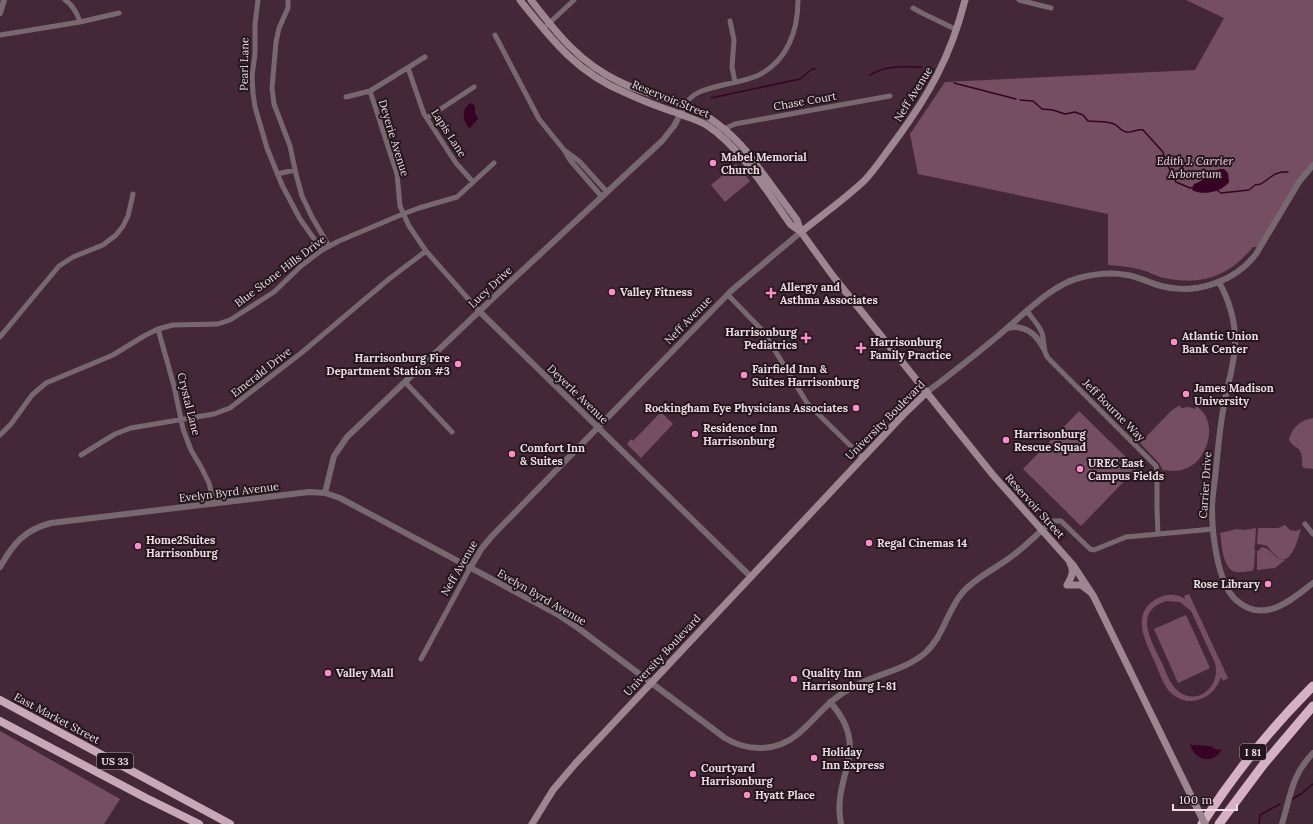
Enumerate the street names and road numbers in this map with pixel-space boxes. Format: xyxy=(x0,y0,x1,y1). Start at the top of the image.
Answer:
street label: Pearl Lane xyxy=(237,37,251,91)
street label: Neff Avenue xyxy=(891,64,935,124)
street label: Reservoir Street xyxy=(630,77,713,121)
street label: Chase Court xyxy=(772,88,838,113)
street label: Deyerie Avenue xyxy=(376,98,412,178)
street label: Lapis Lane xyxy=(428,106,470,160)
street label: Blue Stone Hills Drive xyxy=(232,232,328,310)
street label: Lucy Drive xyxy=(465,263,515,311)
street label: Neff Avenue xyxy=(661,293,715,347)
street label: Emerald Drive xyxy=(228,344,294,400)
street label: Deyerle Avenue xyxy=(544,361,612,427)
street label: Crystal Lane xyxy=(174,371,204,437)
street label: Jeff Bourne Way xyxy=(1079,375,1148,444)
street label: University Boulevard xyxy=(842,377,928,463)
street label: Carrier Drive xyxy=(1196,451,1214,519)
street label: Reservoir Street xyxy=(1002,471,1068,542)
street label: Evelyn Byrd Avenue xyxy=(178,479,280,505)
street label: Neff Avenue xyxy=(437,538,481,598)
street label: Evelyn Byrd Avenue xyxy=(495,566,589,628)
street label: University Boulevard xyxy=(620,611,704,699)
street label: East Market Street xyxy=(12,689,103,747)
road number: I 81 xyxy=(1240,744,1266,760)
road number: US 33 xyxy=(97,753,133,769)

